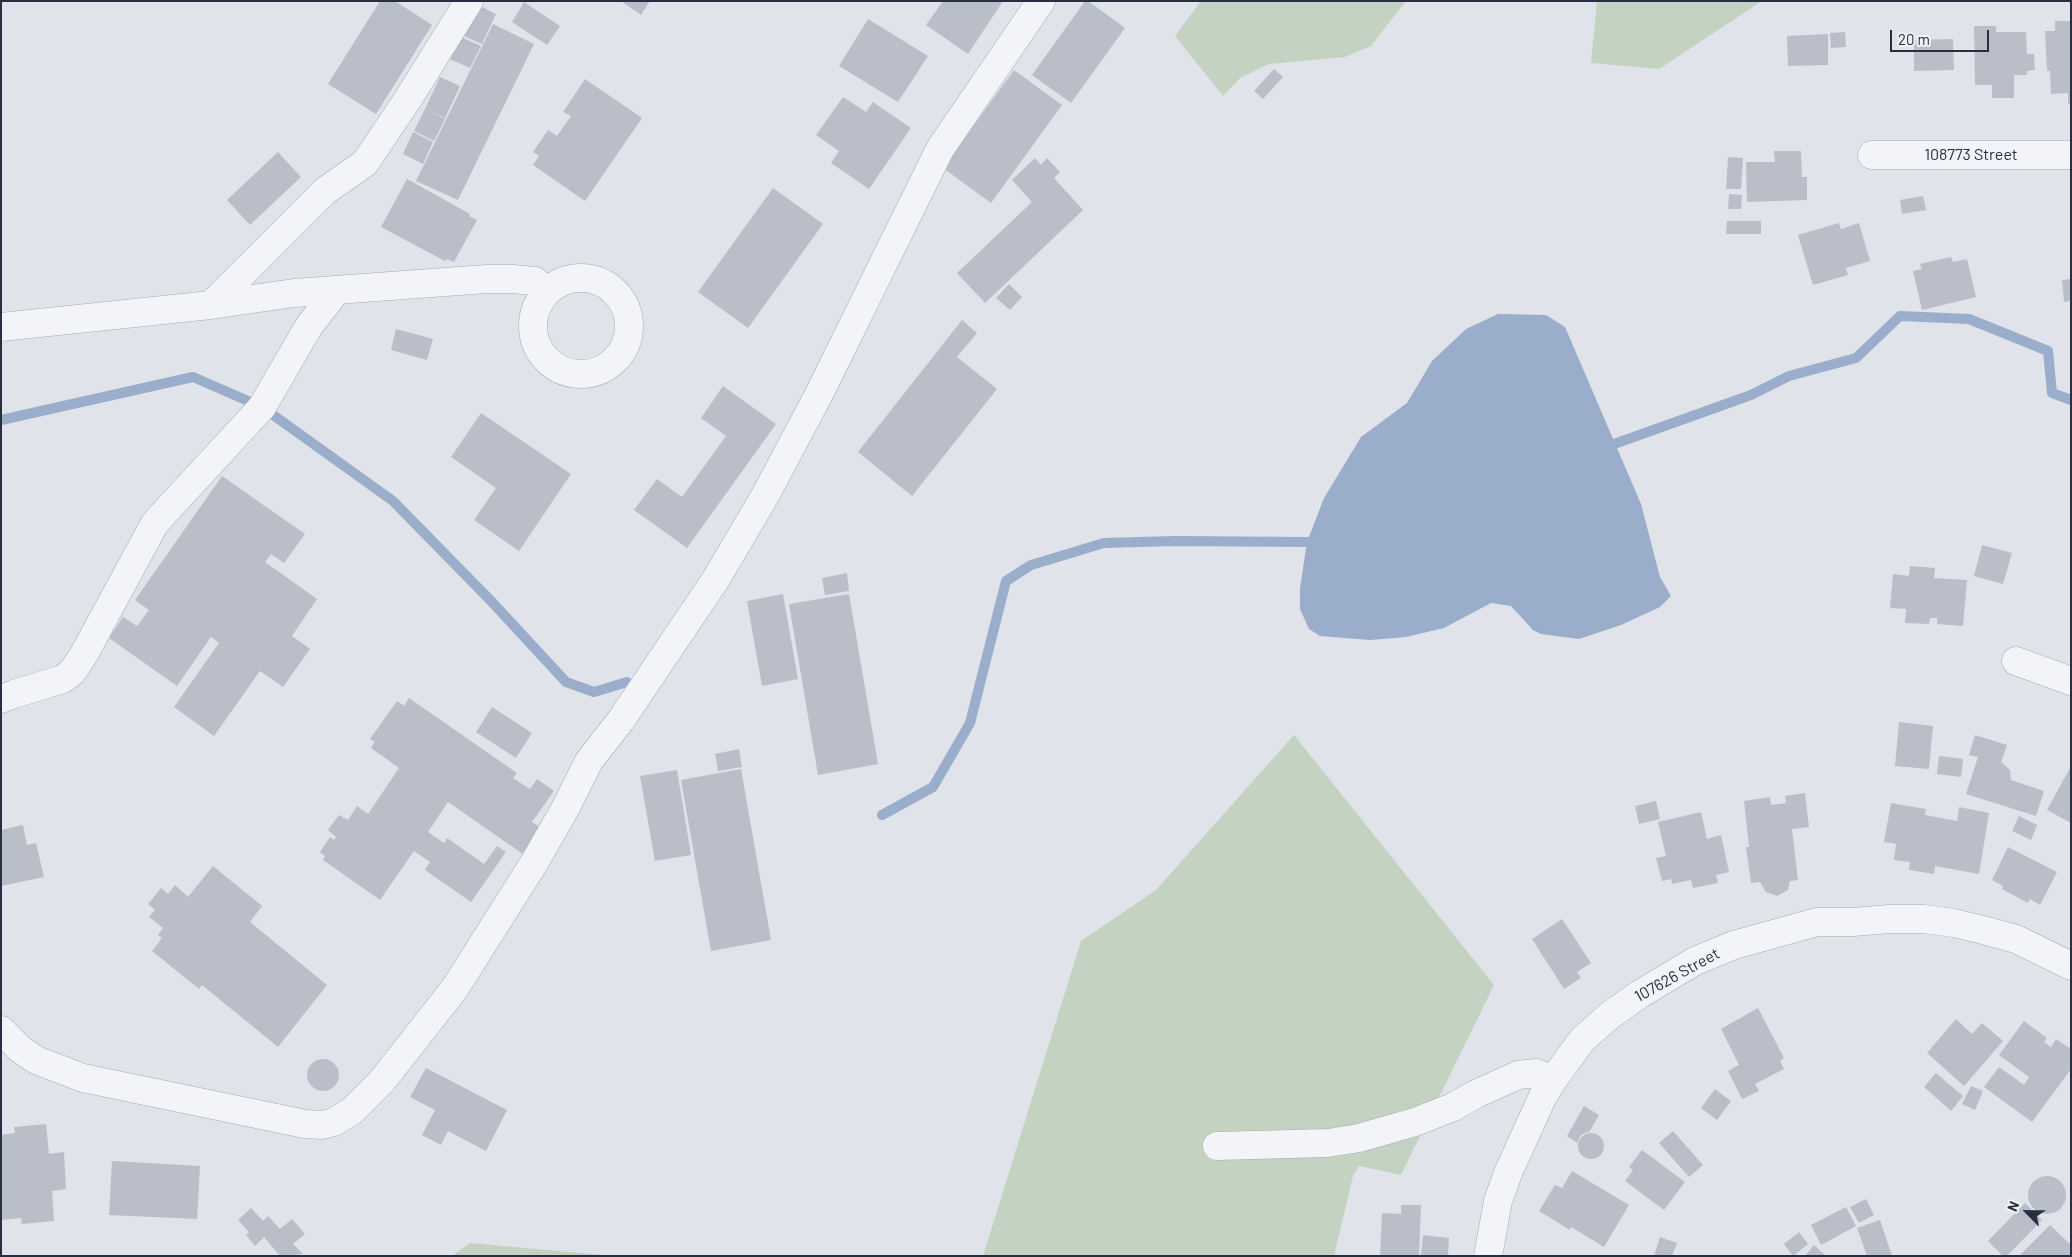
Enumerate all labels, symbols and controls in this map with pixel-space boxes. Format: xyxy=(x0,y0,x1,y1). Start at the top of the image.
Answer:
scale bar xyxy=(1892,20,1991,52)
text: 20 m xyxy=(1898,30,1930,48)
street label: 108773 Street xyxy=(1924,145,2018,165)
street label: 107626 Street xyxy=(1631,944,1723,1006)
north arrow xyxy=(2002,1187,2052,1237)
text: N xyxy=(2003,1198,2022,1214)

